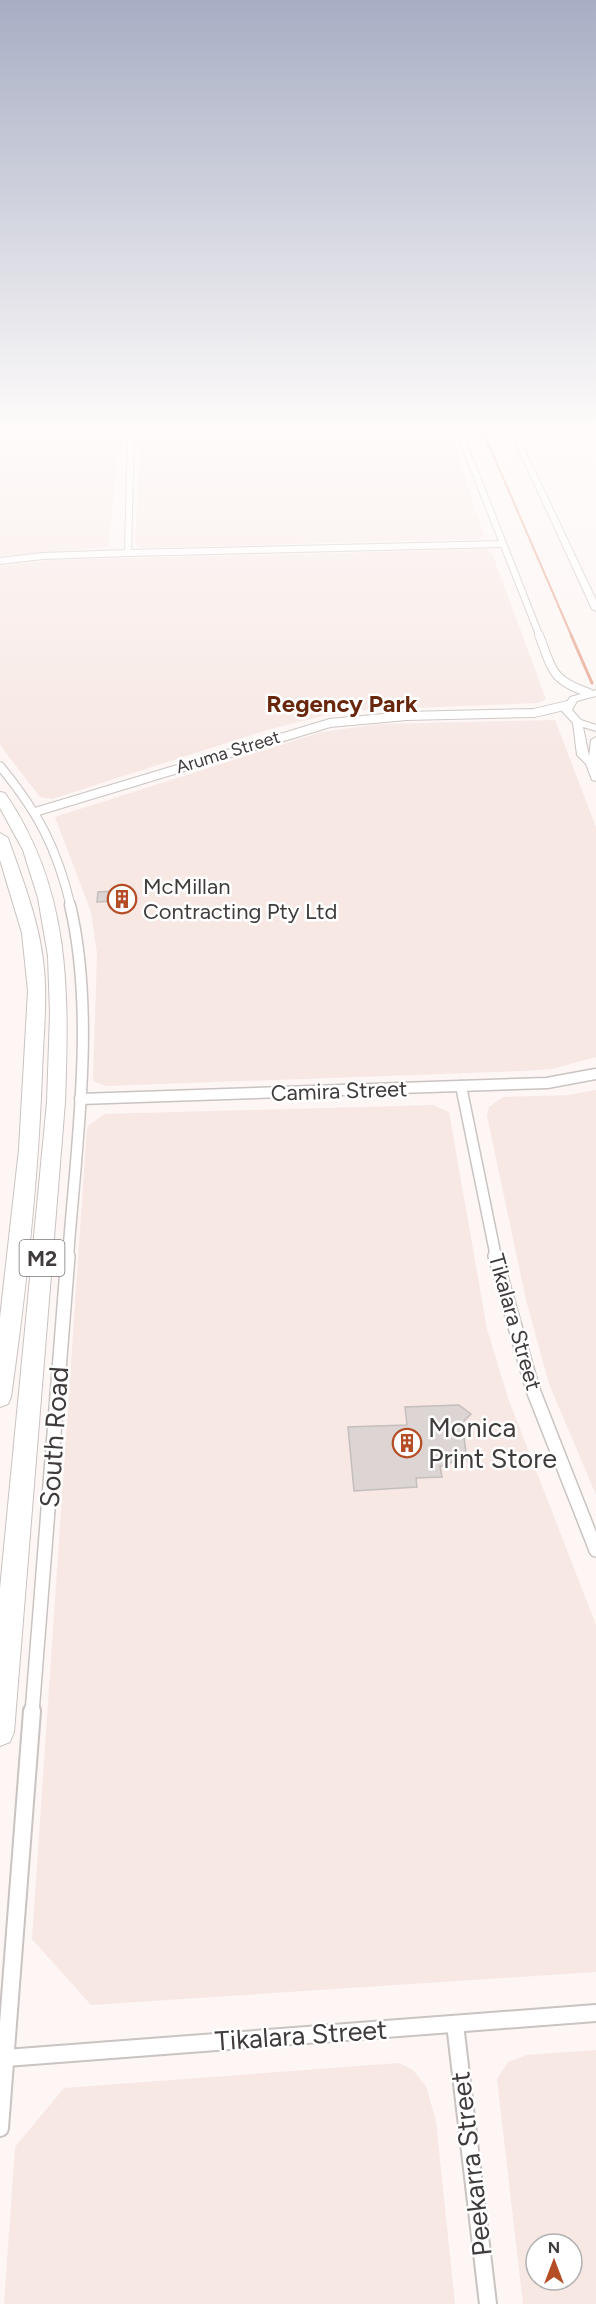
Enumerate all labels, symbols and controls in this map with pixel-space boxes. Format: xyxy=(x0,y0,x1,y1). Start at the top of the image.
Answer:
district label: Regency Park xyxy=(266,689,418,718)
street label: Aruma Street xyxy=(173,726,283,778)
place label: McMillan Contracting Pty Ltd xyxy=(143,873,337,925)
building icon: McMillan Contracting Pty Ltd xyxy=(106,883,138,915)
street label: Camira Street xyxy=(270,1075,408,1107)
road number: M2 xyxy=(20,1240,64,1276)
street label: Tikalara Street xyxy=(483,1251,547,1393)
street label: South Road xyxy=(33,1365,75,1509)
place label: Monica Print Store xyxy=(428,1411,557,1475)
building icon: Monica Print Store xyxy=(391,1427,423,1459)
street label: Tikalara Street xyxy=(214,2013,388,2057)
street label: Peekarra Street xyxy=(443,2070,499,2258)
north arrow xyxy=(524,2232,584,2292)
text: N xyxy=(548,2238,560,2257)

